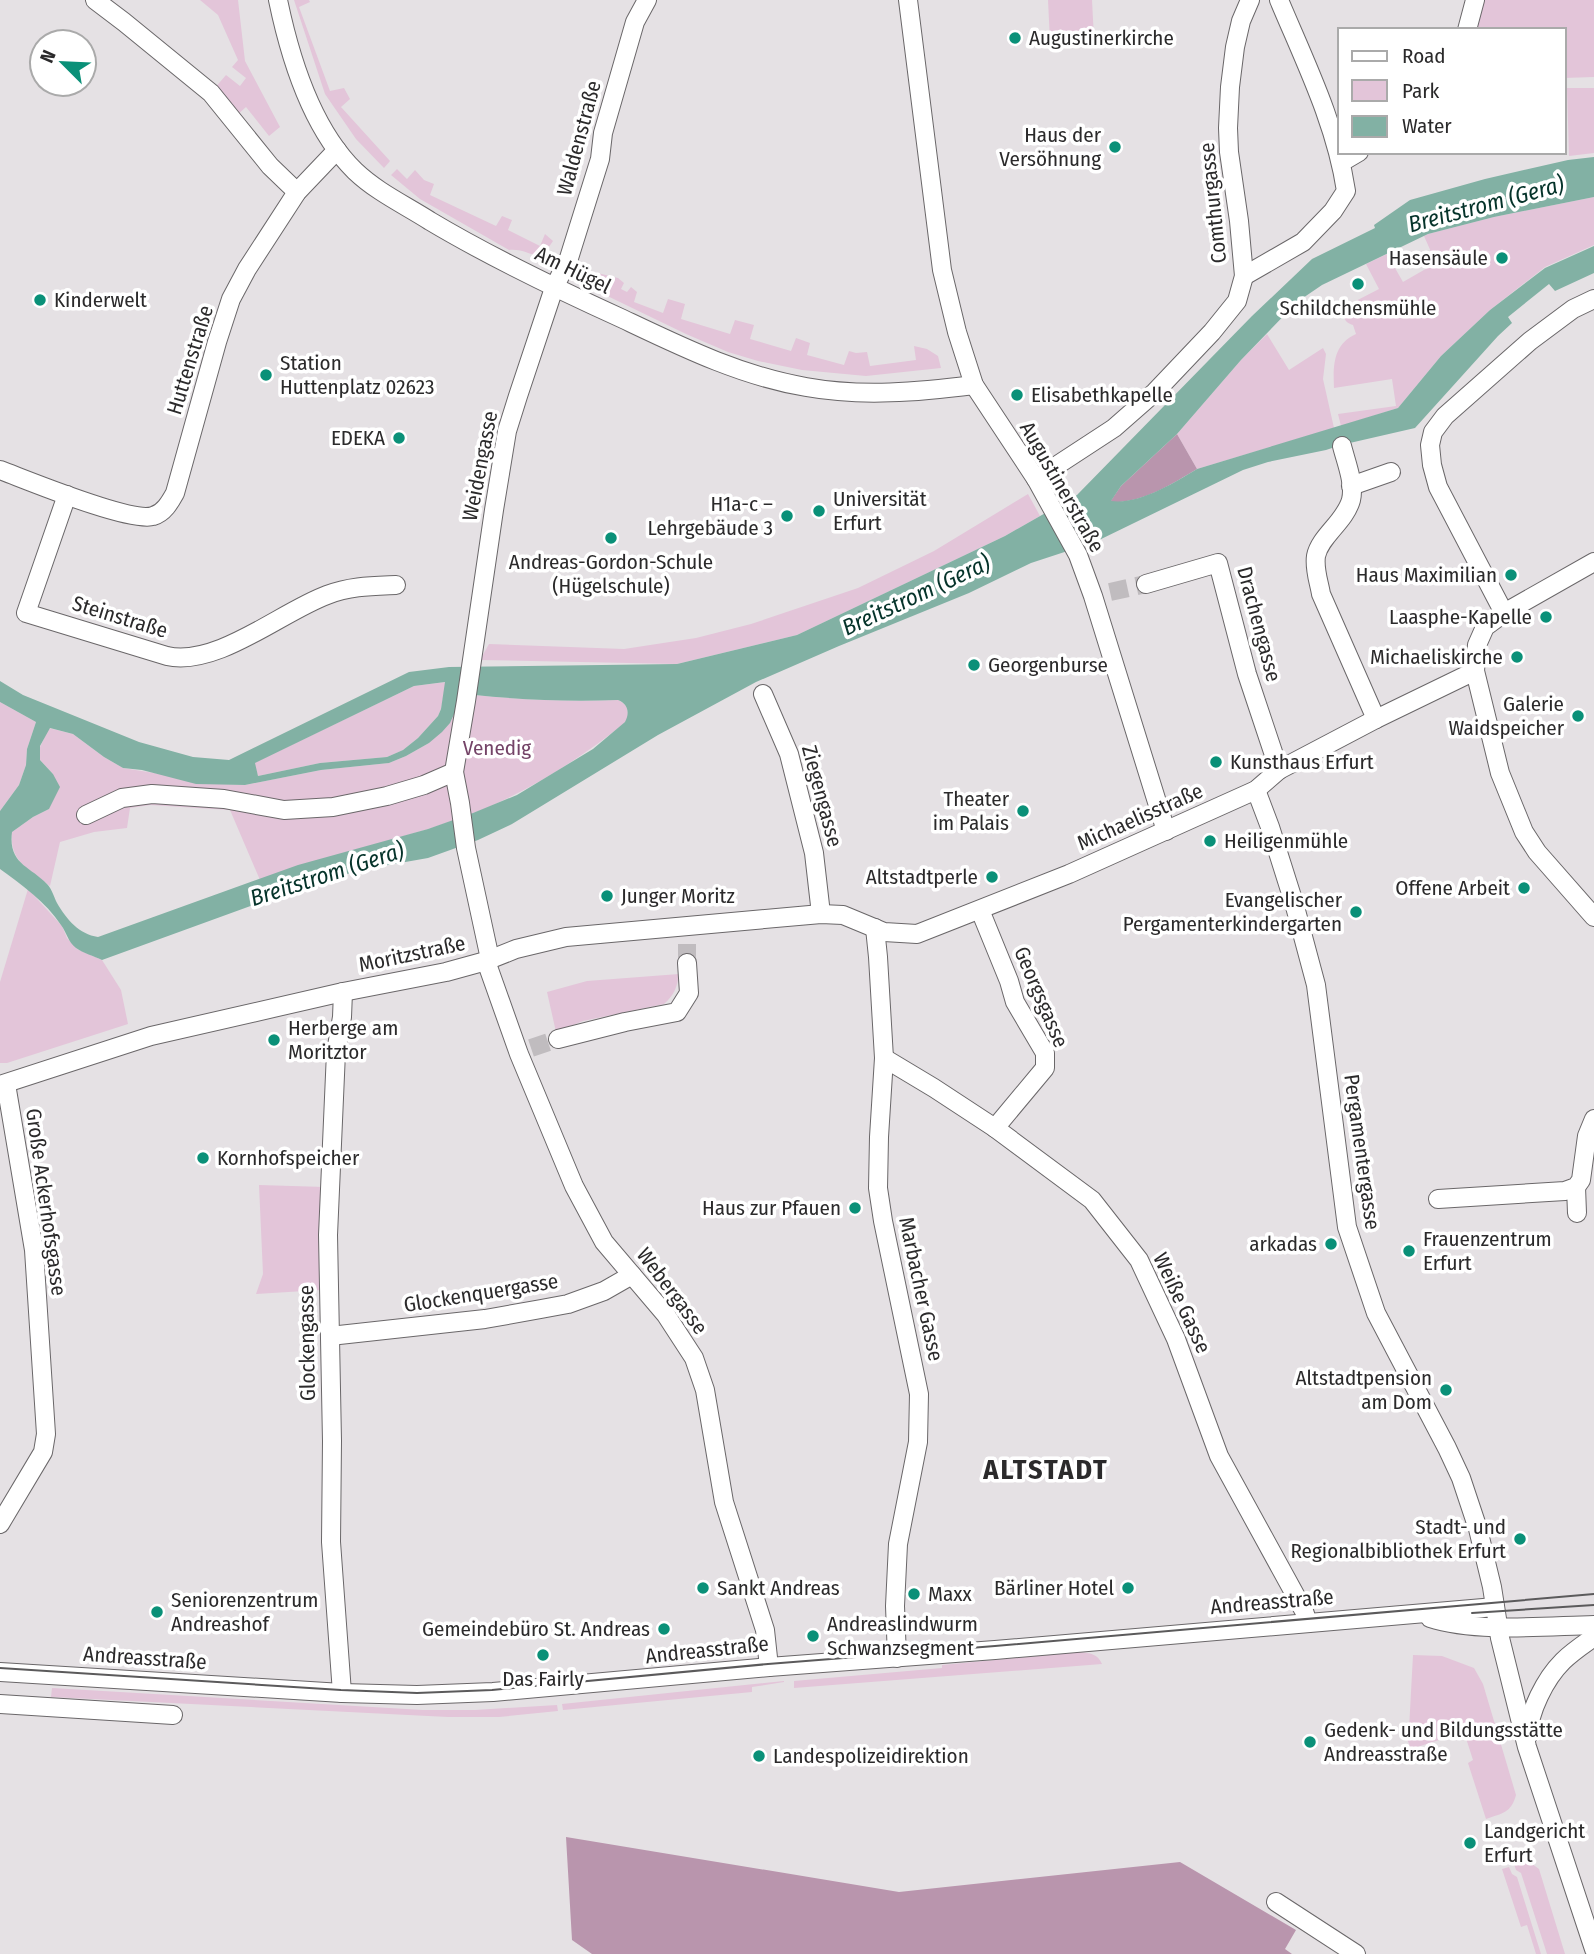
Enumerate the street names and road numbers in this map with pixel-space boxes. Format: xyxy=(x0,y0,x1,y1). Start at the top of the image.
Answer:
street label: Waldenstraße xyxy=(551,78,607,198)
street label: Comthurgasse xyxy=(1194,141,1232,265)
street label: Am Hügel xyxy=(531,240,616,300)
street label: Huttenstraße xyxy=(161,302,219,418)
street label: Weidengasse xyxy=(457,409,503,523)
street label: Augustinerstraße xyxy=(1014,417,1110,557)
street label: Drachengasse xyxy=(1231,563,1287,685)
street label: Steinstraße xyxy=(69,590,171,644)
street label: Ziegengasse xyxy=(796,742,848,850)
street label: Michaelisstraße xyxy=(1073,778,1207,856)
street label: Moritzstraße xyxy=(356,930,468,978)
street label: Georgsgasse xyxy=(1008,943,1074,1051)
street label: Pergamentergasse xyxy=(1338,1073,1386,1231)
street label: Große Ackerhofsgasse xyxy=(20,1107,72,1297)
street label: Marbacher Gasse xyxy=(893,1215,949,1363)
street label: Webergasse xyxy=(631,1242,713,1340)
street label: Weiße Gasse xyxy=(1147,1249,1217,1357)
street label: Glockenquergasse xyxy=(402,1268,560,1318)
street label: Glockengasse xyxy=(293,1285,321,1401)
street label: Andreasstraße xyxy=(1209,1584,1335,1620)
street label: Andreasstraße xyxy=(644,1631,770,1669)
street label: Andreasstraße xyxy=(82,1641,208,1675)

